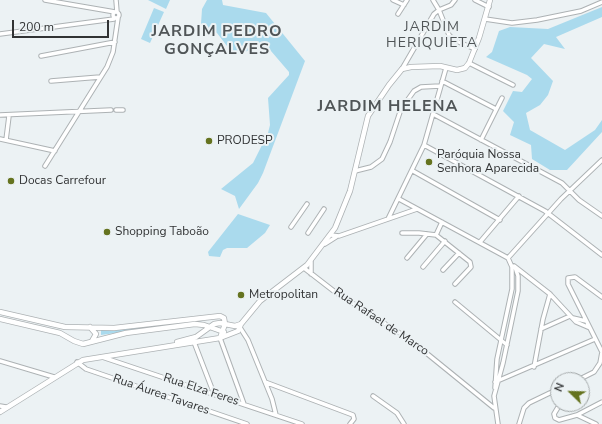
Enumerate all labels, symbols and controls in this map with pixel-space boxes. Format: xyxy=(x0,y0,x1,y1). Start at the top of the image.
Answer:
scale bar xyxy=(14,12,111,38)
text: 200 m xyxy=(19,19,54,35)
district label: JARDIM HERIQUIETA xyxy=(386,20,478,52)
district label: JARDIM PEDRO GONÇALVES xyxy=(151,22,283,60)
district label: JARDIM HELENA xyxy=(318,97,458,117)
place label: PRODESP xyxy=(217,134,273,148)
marker: PRODESP xyxy=(204,136,214,146)
place label: Paróquia Nossa Senhora Aparecida xyxy=(437,148,539,176)
marker: Paróquia Nossa Senhora Aparecida xyxy=(424,157,434,167)
place label: Docas Carrefour xyxy=(19,174,106,188)
marker: Docas Carrefour xyxy=(6,176,16,186)
place label: Shopping Taboão xyxy=(115,225,209,239)
marker: Shopping Taboão xyxy=(102,227,112,237)
street label: Rua Rafael de Marco xyxy=(331,285,431,359)
place label: Metropolitan xyxy=(249,288,318,302)
marker: Metropolitan xyxy=(236,290,246,300)
street label: Rua Elza Feres xyxy=(161,371,241,409)
street label: Rua Áurea Tavares xyxy=(111,372,211,418)
north arrow xyxy=(550,372,590,412)
text: N xyxy=(551,381,568,394)

